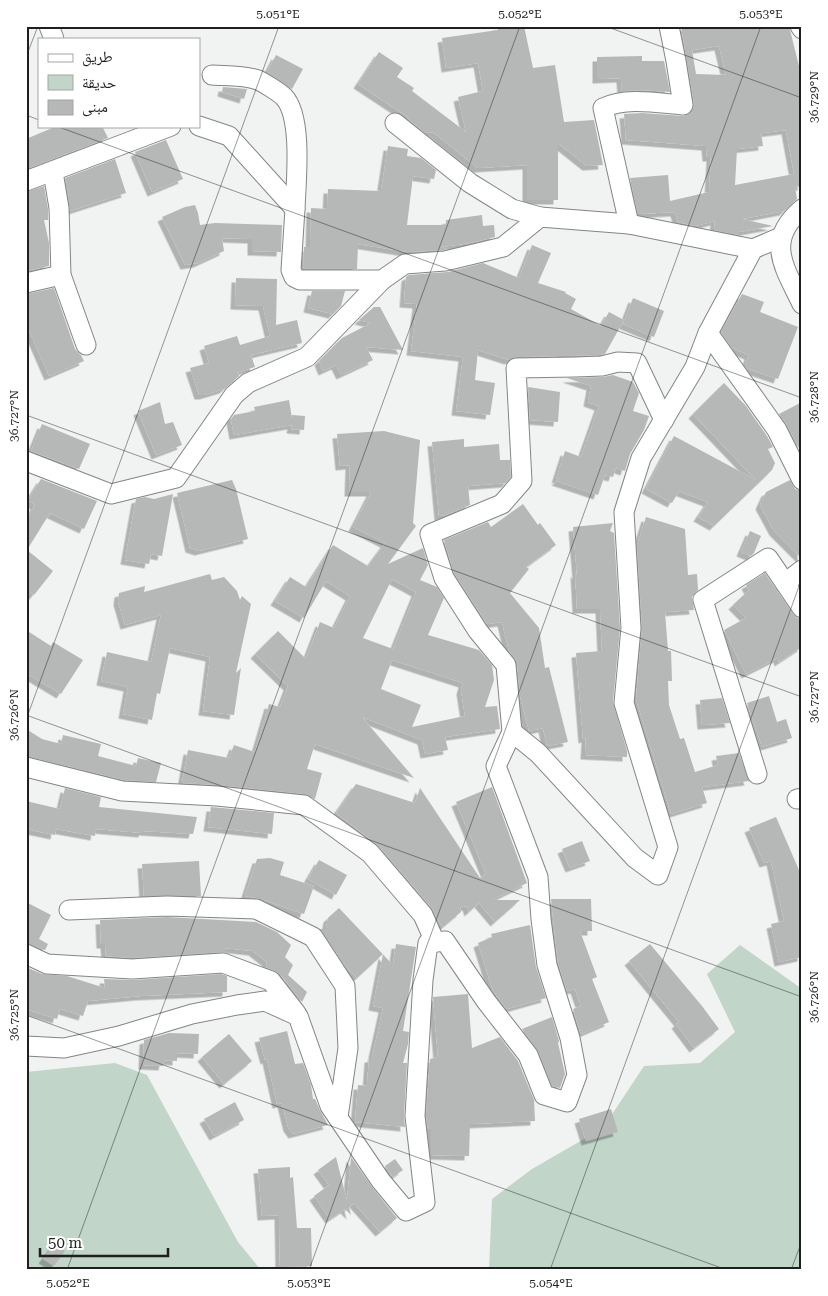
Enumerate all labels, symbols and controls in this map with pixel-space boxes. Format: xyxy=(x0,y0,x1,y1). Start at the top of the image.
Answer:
text: 5.051°E xyxy=(256,7,300,21)
text: 5.052°E xyxy=(498,7,542,21)
text: 5.053°E xyxy=(739,7,783,21)
legend xyxy=(38,38,200,128)
text: طريق xyxy=(82,48,113,67)
text: 36.729°N xyxy=(807,71,821,123)
text: حديقة xyxy=(82,74,117,92)
text: مبنى xyxy=(82,98,108,117)
text: 36.728°N xyxy=(807,371,821,423)
text: 36.727°N xyxy=(7,390,21,442)
text: 36.727°N xyxy=(807,671,821,723)
text: 36.726°N xyxy=(7,689,21,741)
text: 36.726°N xyxy=(807,971,821,1023)
text: 36.725°N xyxy=(7,989,21,1041)
scale bar xyxy=(40,1226,168,1258)
text: 50 m xyxy=(48,1234,83,1252)
text: 5.052°E xyxy=(46,1276,90,1290)
text: 5.053°E xyxy=(287,1276,331,1290)
text: 5.054°E xyxy=(529,1276,573,1290)

